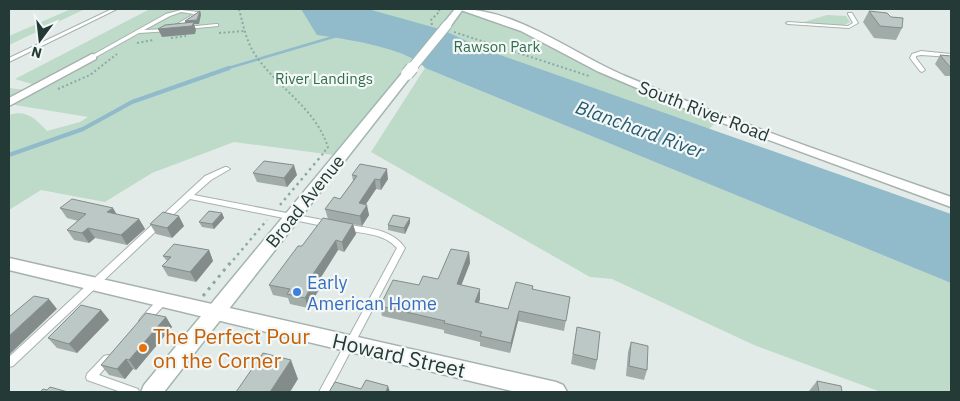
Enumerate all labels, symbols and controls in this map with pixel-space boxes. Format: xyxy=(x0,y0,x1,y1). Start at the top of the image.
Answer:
north arrow xyxy=(15,15,65,65)
park label: Rawson Park xyxy=(453,37,541,56)
text: N xyxy=(29,43,44,63)
park label: River Landings xyxy=(275,69,373,88)
street label: South River Road xyxy=(635,75,773,147)
water label: Blanchard River xyxy=(573,95,708,164)
street label: Broad Avenue xyxy=(261,150,349,252)
place label: Early American Home xyxy=(307,271,437,315)
marker: Early American Home xyxy=(291,286,303,298)
place label: The Perfect Pour on the Corner xyxy=(153,322,310,374)
street label: Howard Street xyxy=(330,326,468,384)
marker: The Perfect Pour on the Corner xyxy=(137,342,149,354)

